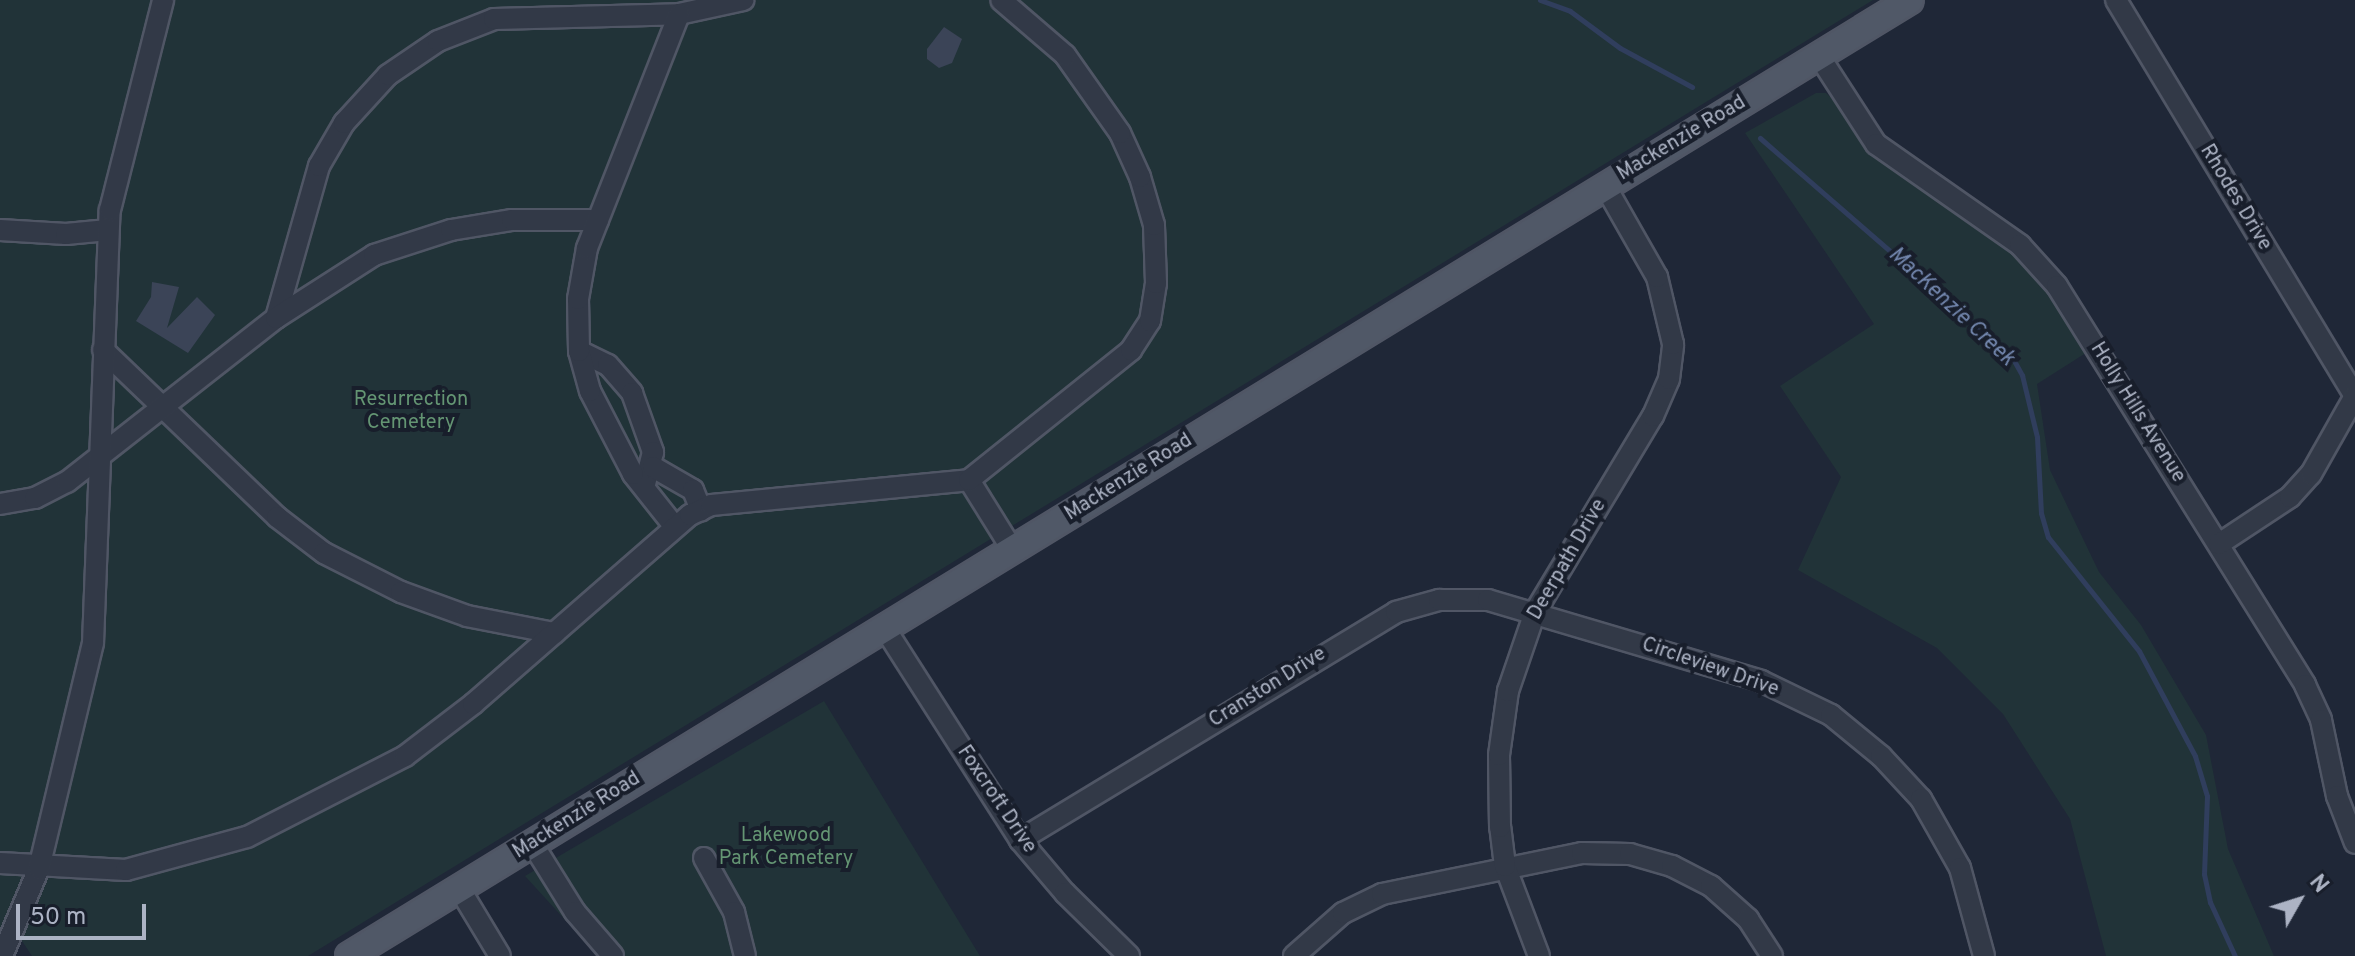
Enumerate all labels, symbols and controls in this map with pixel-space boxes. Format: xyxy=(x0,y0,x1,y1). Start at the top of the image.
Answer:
street label: Mackenzie Road xyxy=(1613,91,1751,187)
street label: Rhodes Drive xyxy=(2194,141,2276,255)
water label: MacKenzie Creek xyxy=(1882,242,2020,372)
street label: Holly Hills Avenue xyxy=(2084,338,2190,488)
park label: Resurrection Cemetery xyxy=(354,388,468,435)
street label: Mackenzie Road xyxy=(1061,429,1197,527)
street label: Deerpath Drive xyxy=(1524,495,1612,625)
street label: Circleview Drive xyxy=(1638,633,1782,703)
street label: Cranston Drive xyxy=(1205,643,1331,733)
street label: Foxcroft Drive xyxy=(951,742,1041,858)
street label: Mackenzie Road xyxy=(509,767,645,865)
park label: Lakewood Park Cemetery xyxy=(719,825,853,872)
north arrow xyxy=(2259,860,2339,940)
text: N xyxy=(2303,870,2333,899)
scale bar xyxy=(20,888,150,938)
text: 50 m xyxy=(30,903,86,933)

